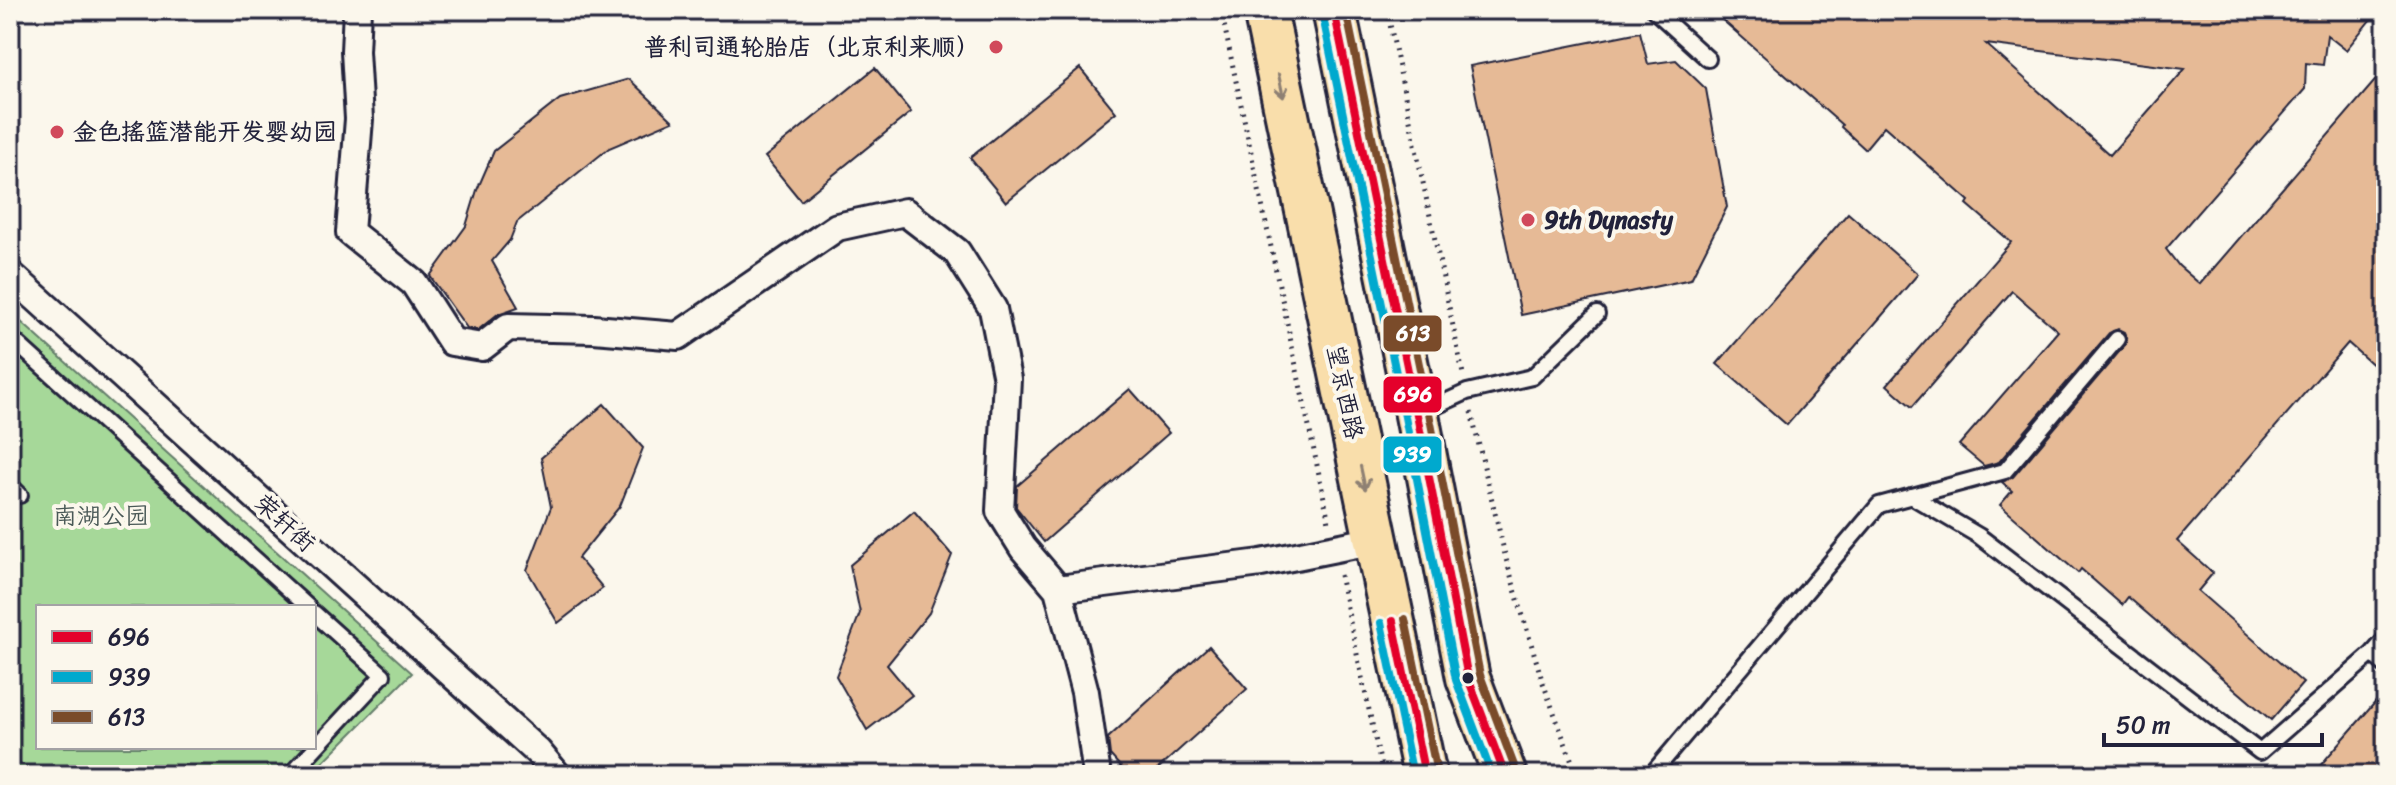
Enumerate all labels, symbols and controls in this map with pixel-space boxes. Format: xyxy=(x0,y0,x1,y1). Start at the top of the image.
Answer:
place label: 普利司通轮胎店（北京利来顺） xyxy=(644,26,980,68)
marker: 普利司通轮胎店（北京利来顺） xyxy=(987,38,1005,56)
one-way arrow xyxy=(1274,73,1289,99)
place label: 金色摇篮潜能开发婴幼园 xyxy=(73,111,337,153)
marker: 金色摇篮潜能开发婴幼园 xyxy=(48,123,66,141)
place label: 9th Dynasty xyxy=(1544,199,1673,241)
marker: 9th Dynasty xyxy=(1519,211,1537,229)
line badge: 613 xyxy=(1382,314,1443,353)
text: 613 xyxy=(1395,314,1430,353)
street label: 望京西路 xyxy=(1314,341,1376,443)
line badge: 696 xyxy=(1382,375,1443,414)
text: 696 xyxy=(1393,375,1432,414)
line badge: 939 xyxy=(1382,435,1443,474)
text: 939 xyxy=(1392,435,1432,474)
one-way arrow xyxy=(1356,464,1371,490)
street label: 荣轩街 xyxy=(244,483,326,563)
park label: 南湖公园 xyxy=(53,495,149,537)
legend xyxy=(36,605,316,749)
text: 696 xyxy=(108,616,150,658)
text: 939 xyxy=(108,656,151,698)
unlabelled marker xyxy=(1460,670,1476,686)
text: 613 xyxy=(108,696,145,738)
scale bar xyxy=(2104,697,2322,747)
text: 50 m xyxy=(2116,704,2171,746)

